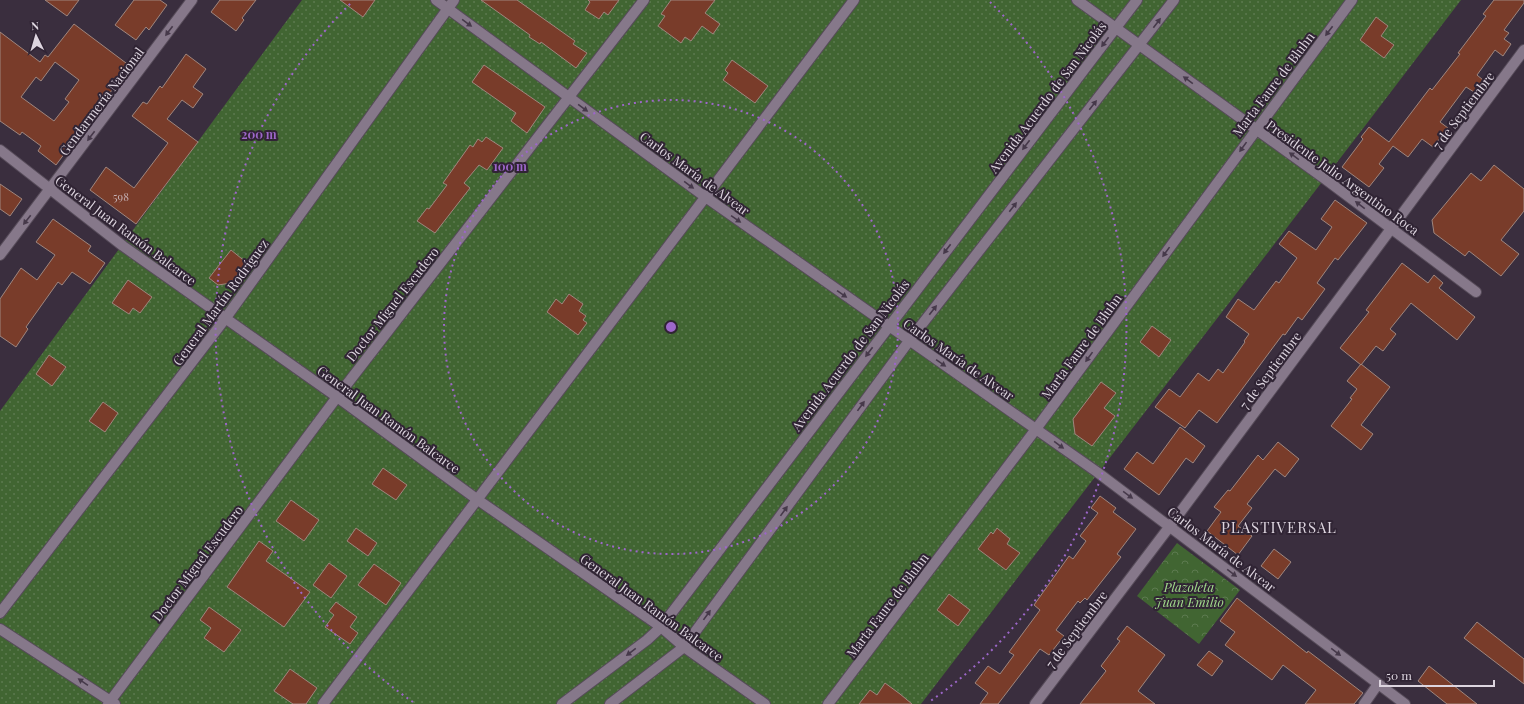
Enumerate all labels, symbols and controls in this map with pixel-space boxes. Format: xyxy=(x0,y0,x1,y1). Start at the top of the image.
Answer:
north arrow xyxy=(16,16,56,56)
one-way arrow xyxy=(1152,17,1161,28)
text: N xyxy=(30,18,40,33)
street label: Avenida Acuerdo de San Nicolás xyxy=(984,18,1110,177)
one-way arrow xyxy=(462,19,473,27)
one-way arrow xyxy=(165,26,173,37)
one-way arrow xyxy=(1325,26,1333,37)
street label: Marta Faure de Bluhn xyxy=(1228,28,1318,140)
one-way arrow xyxy=(1101,37,1110,48)
street label: Gendarmería Nacional xyxy=(55,43,147,158)
street label: 7 de Septiembre xyxy=(1428,67,1498,152)
one-way arrow xyxy=(1183,76,1194,84)
one-way arrow xyxy=(1088,99,1097,110)
one-way arrow xyxy=(578,104,589,112)
street label: Presidente Julio Argentino Roca xyxy=(1263,116,1423,238)
text: 200 m xyxy=(241,126,277,142)
street label: Carlos María de Alvear xyxy=(637,127,753,219)
one-way arrow xyxy=(87,130,96,141)
one-way arrow xyxy=(1022,140,1031,151)
one-way arrow xyxy=(1239,141,1247,152)
one-way arrow xyxy=(1288,152,1299,160)
text: 100 m xyxy=(493,158,527,174)
street label: General Juan Ramón Balcarce xyxy=(52,171,200,289)
one-way arrow xyxy=(683,181,694,189)
house number: 598 xyxy=(113,189,129,204)
one-way arrow xyxy=(1355,201,1366,209)
one-way arrow xyxy=(1009,202,1017,213)
one-way arrow xyxy=(23,215,32,226)
one-way arrow xyxy=(731,215,741,223)
street label: General Martín Rodríguez xyxy=(168,235,272,369)
street label: Doctor Miguel Escudero xyxy=(342,243,442,365)
one-way arrow xyxy=(943,243,952,254)
one-way arrow xyxy=(1162,246,1170,257)
street label: Avenida Acuerdo de San Nicolás xyxy=(787,276,913,435)
one-way arrow xyxy=(837,289,848,298)
street label: Marta Faure de Bluhn xyxy=(1037,290,1125,402)
one-way arrow xyxy=(929,305,937,315)
street label: Carlos María de Alvear xyxy=(900,314,1018,404)
centre of rings xyxy=(664,320,678,334)
street label: 7 de Septiembre xyxy=(1235,327,1305,412)
one-way arrow xyxy=(865,347,873,357)
one-way arrow xyxy=(1085,351,1094,362)
one-way arrow xyxy=(936,359,946,367)
street label: General Juan Ramón Balcarce xyxy=(314,361,464,477)
one-way arrow xyxy=(857,400,865,411)
one-way arrow xyxy=(1054,441,1064,449)
one-way arrow xyxy=(1123,491,1134,500)
street label: Doctor Miguel Escudero xyxy=(148,502,246,624)
street label: Carlos María de Alvear xyxy=(1164,503,1280,595)
one-way arrow xyxy=(780,505,788,516)
district label: PLASTIVERSAL xyxy=(1221,517,1337,537)
street label: General Juan Ramón Balcarce xyxy=(577,549,727,665)
street label: Marta Faure de Bluhn xyxy=(842,549,932,661)
one-way arrow xyxy=(1227,569,1238,578)
park label: Plazoleta Juan Emilio xyxy=(1154,578,1224,610)
street label: 7 de Septiembre xyxy=(1041,586,1111,671)
one-way arrow xyxy=(703,610,712,621)
one-way arrow xyxy=(625,648,636,656)
one-way arrow xyxy=(1330,648,1341,656)
scale bar xyxy=(1380,662,1494,688)
text: 50 m xyxy=(1386,667,1412,683)
one-way arrow xyxy=(78,678,88,686)

